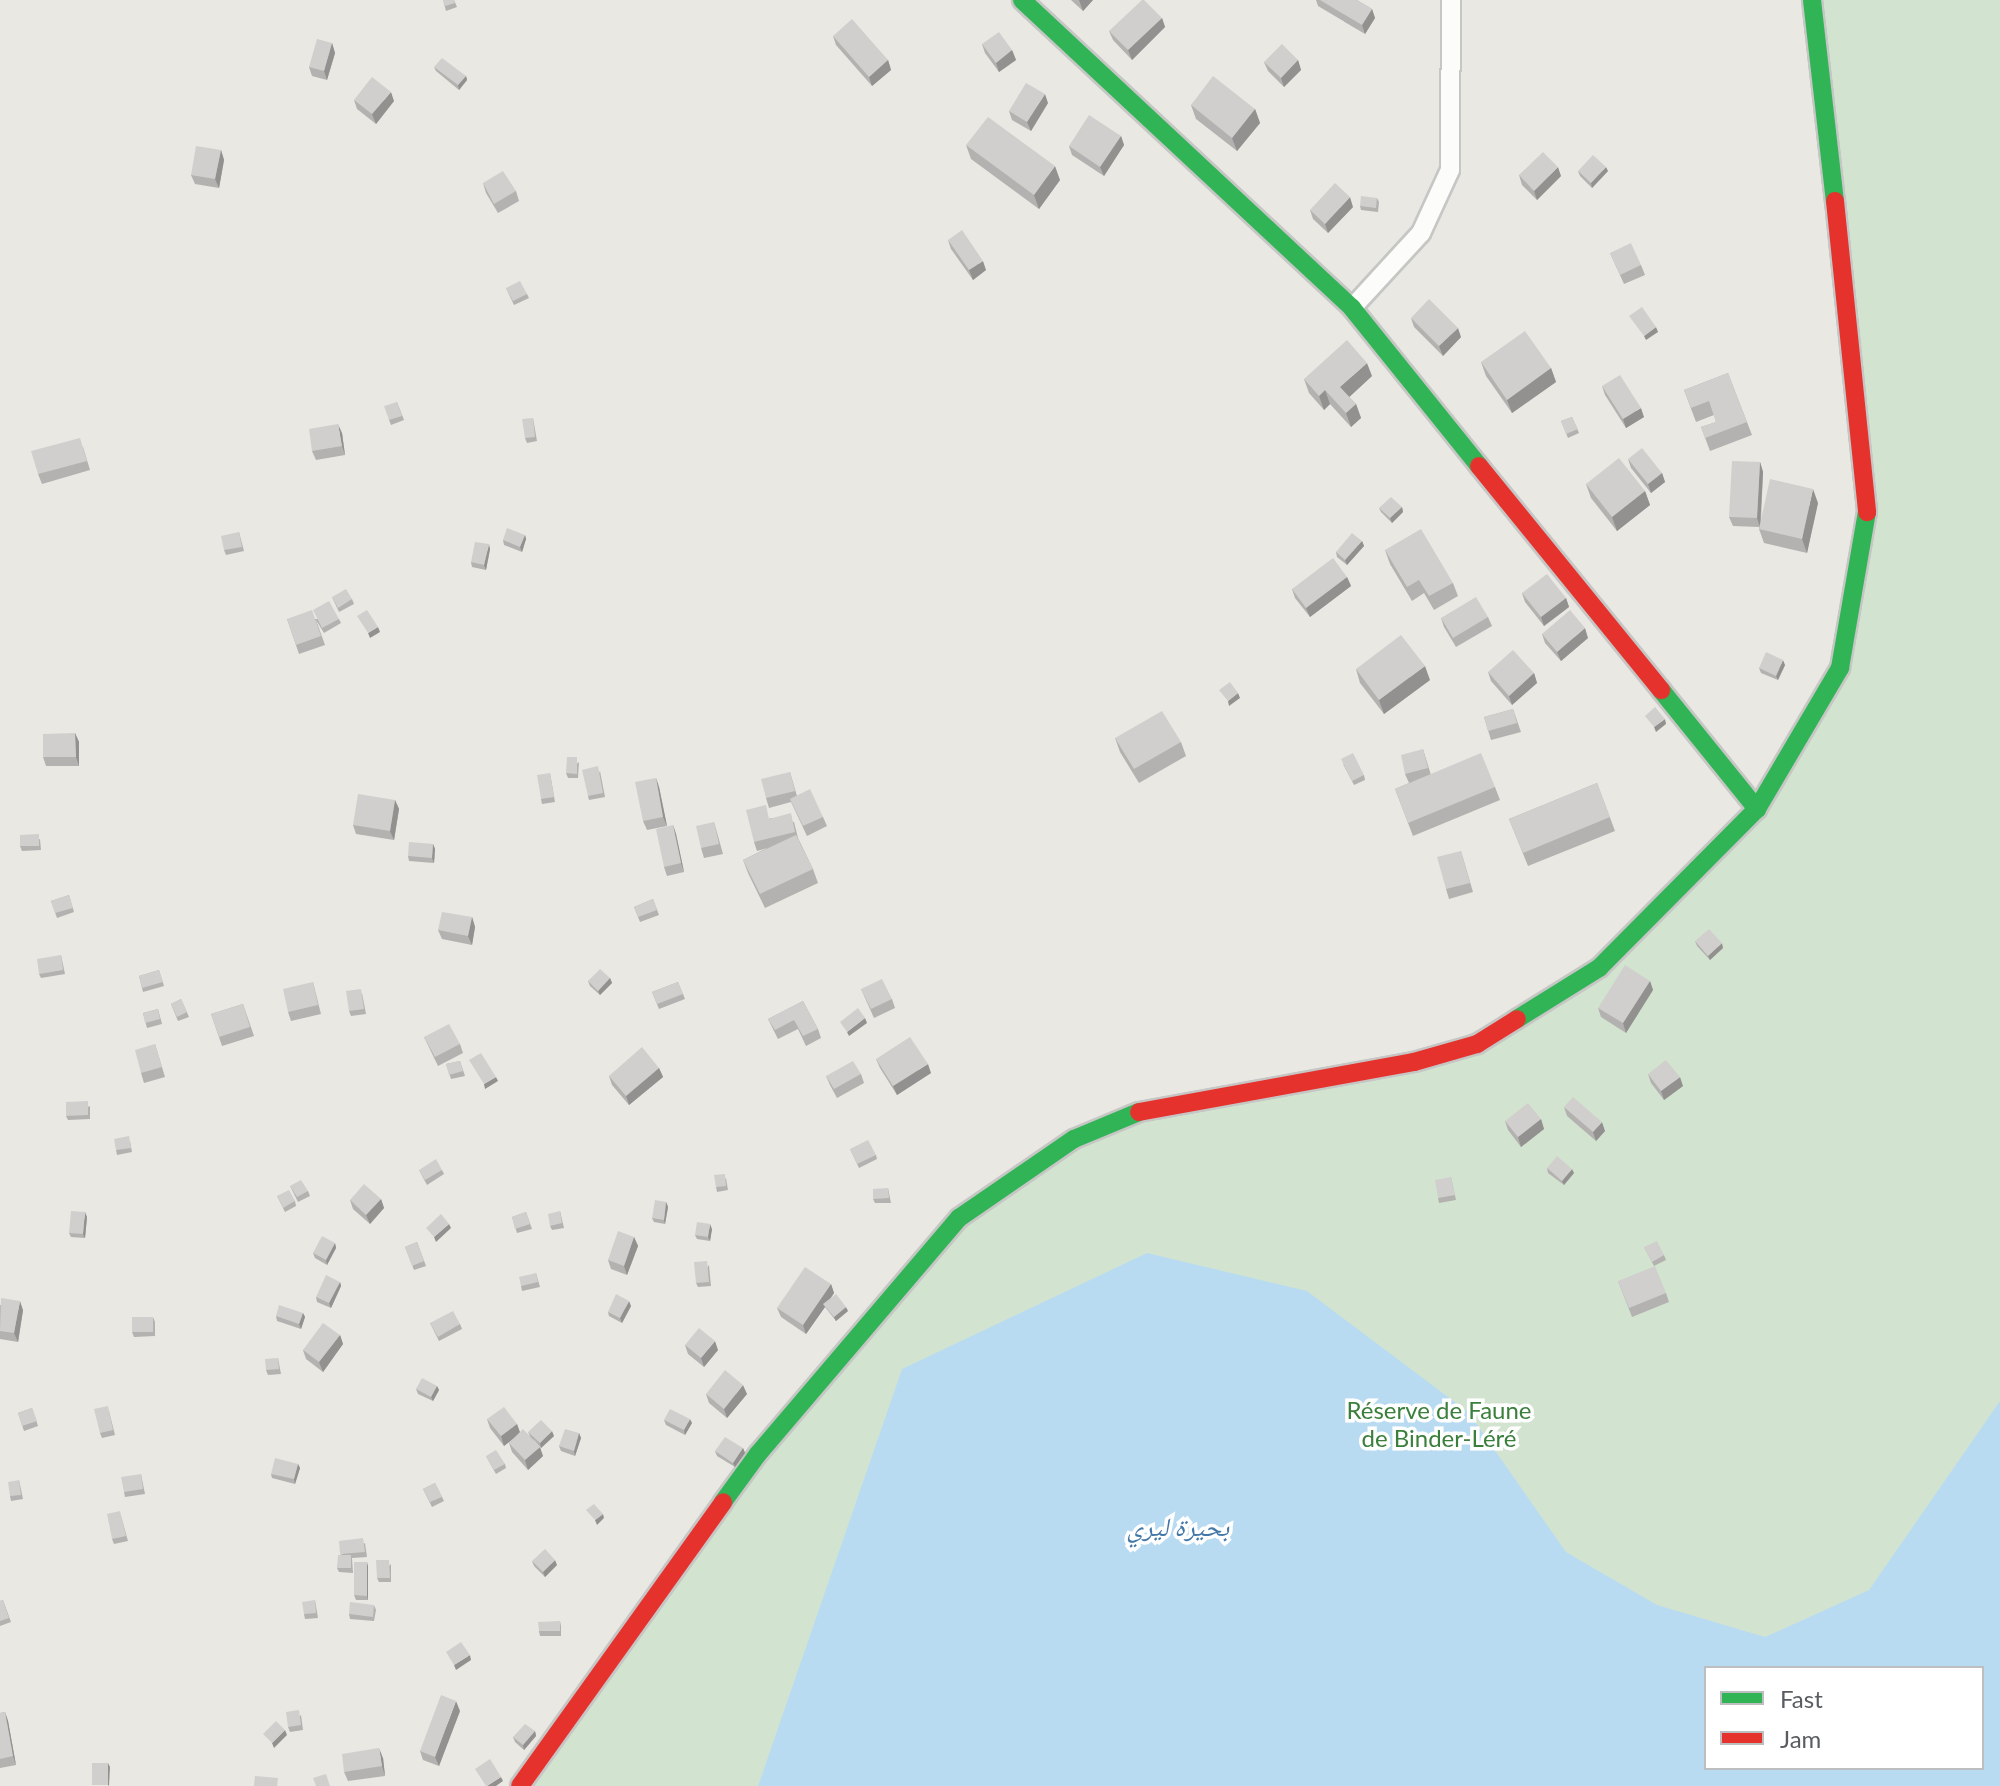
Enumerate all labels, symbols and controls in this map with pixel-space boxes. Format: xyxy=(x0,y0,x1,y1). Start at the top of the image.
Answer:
park label: Réserve de Faune de Binder-Léré xyxy=(1346,1396,1532,1452)
water label: بحيرة ليري xyxy=(1127,1511,1229,1543)
legend xyxy=(1704,1666,1984,1770)
text: Fast xyxy=(1780,1684,1823,1713)
text: Jam xyxy=(1780,1724,1821,1753)

